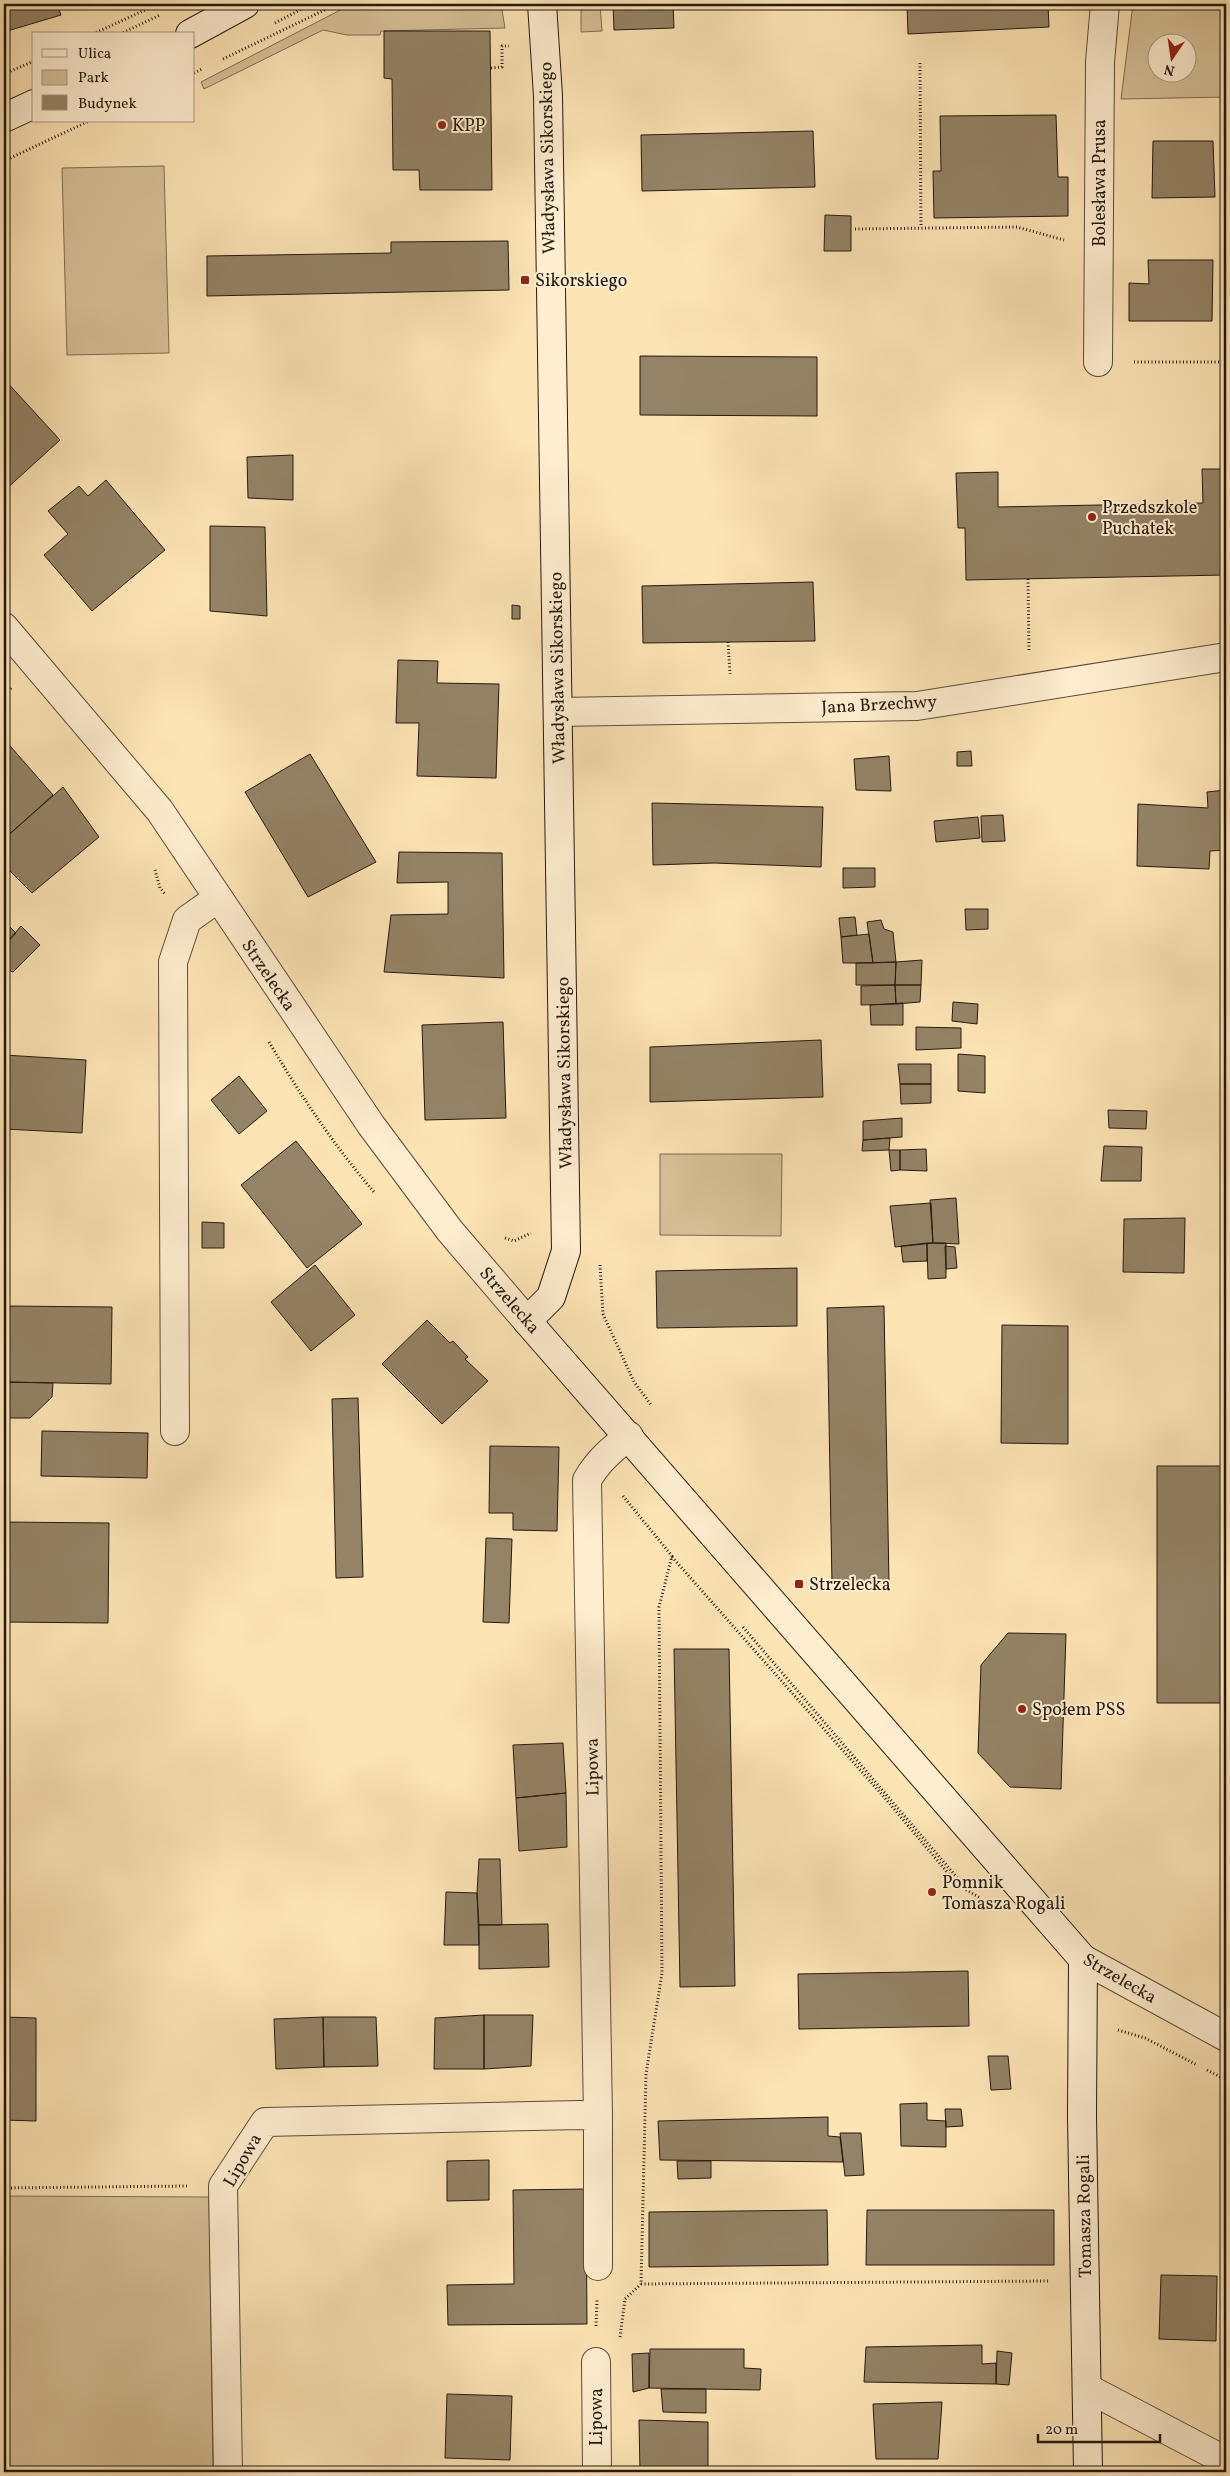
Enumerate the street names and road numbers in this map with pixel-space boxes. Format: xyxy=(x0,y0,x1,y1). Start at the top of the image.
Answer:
street label: Władysława Sikorskiego xyxy=(534,62,563,254)
street label: Bolesława Prusa xyxy=(1088,119,1113,247)
street label: Władysława Sikorskiego xyxy=(544,572,573,764)
street label: Jana Brzechwy xyxy=(821,690,938,721)
street label: Strzelecka xyxy=(235,935,301,1017)
street label: Władysława Sikorskiego xyxy=(551,977,580,1169)
street label: Strzelecka xyxy=(473,1262,545,1340)
street label: Lipowa xyxy=(580,1738,607,1796)
street label: Strzelecka xyxy=(1078,1948,1161,2011)
street label: Lipowa xyxy=(218,2129,269,2192)
street label: Tomasza Rogali xyxy=(1072,2154,1099,2278)
street label: Lipowa xyxy=(585,2388,610,2446)

